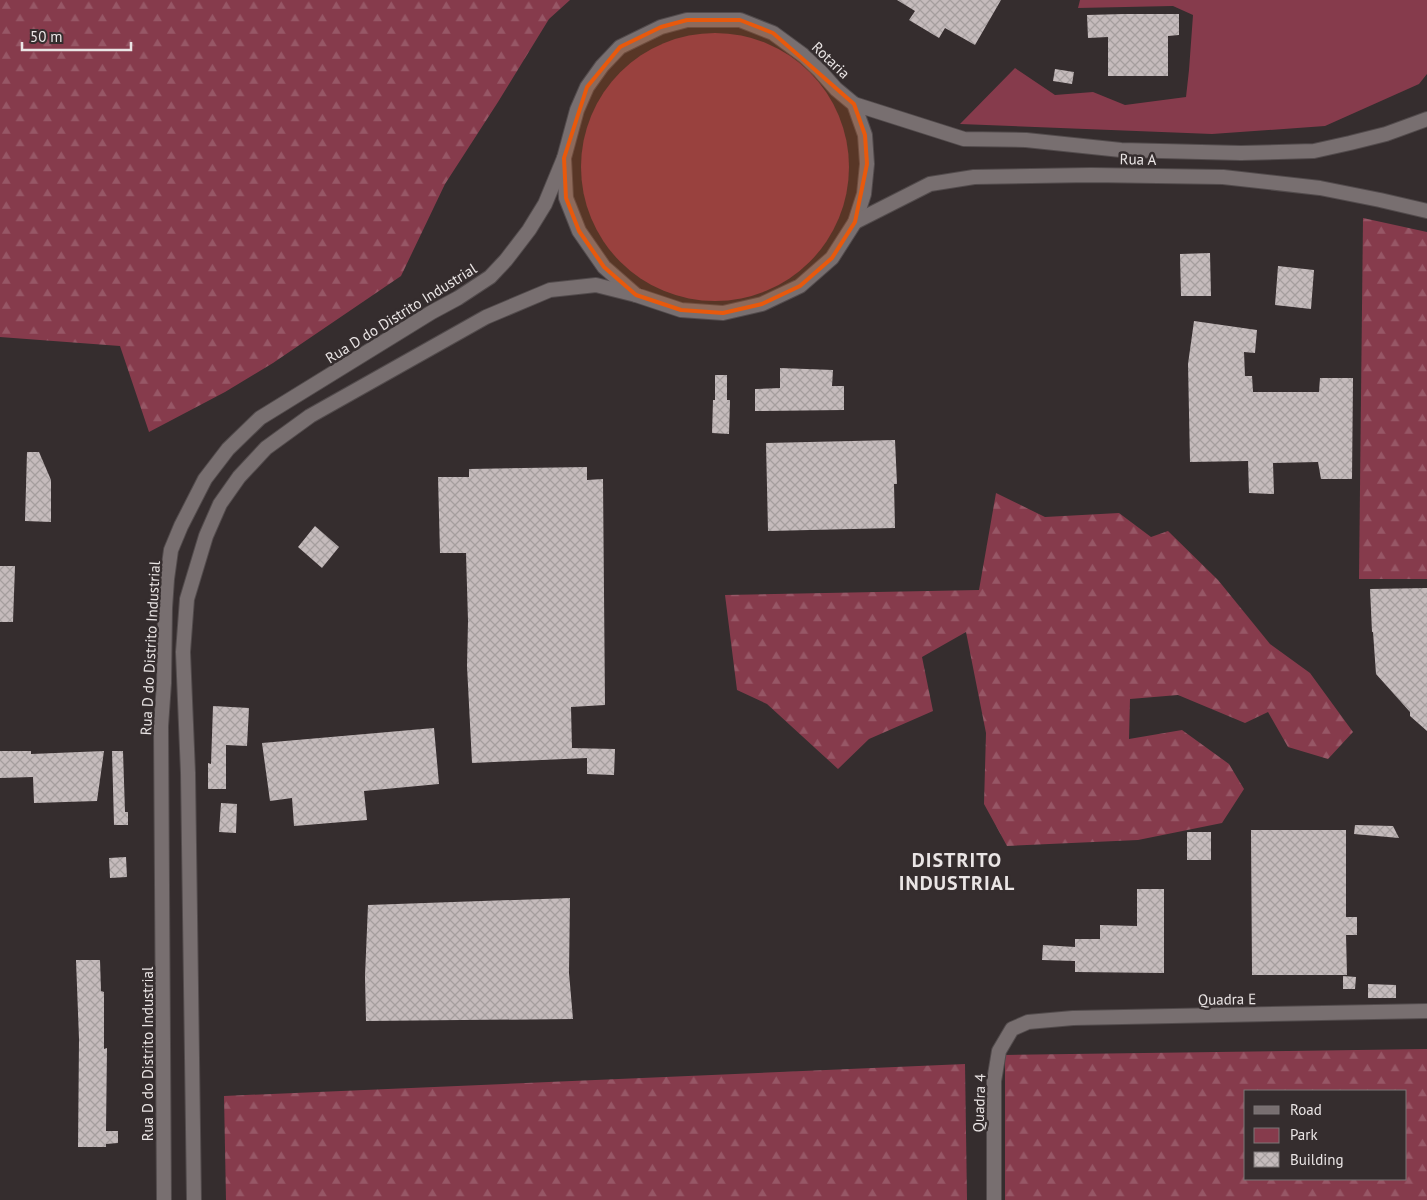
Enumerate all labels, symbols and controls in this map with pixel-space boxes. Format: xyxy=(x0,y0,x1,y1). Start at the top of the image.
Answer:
scale bar xyxy=(22,20,131,52)
text: 50 m xyxy=(30,27,63,46)
street label: Rotaria xyxy=(808,37,854,83)
street label: Rua A xyxy=(1120,149,1157,169)
street label: Rua D do Distrito Industrial xyxy=(322,258,481,367)
street label: Rua D do Distrito Industrial xyxy=(136,560,164,736)
district label: DISTRITO INDUSTRIAL xyxy=(899,847,1015,896)
street label: Rua D do Distrito Industrial xyxy=(138,966,157,1141)
street label: Quadra E xyxy=(1198,989,1256,1009)
street label: Quadra 4 xyxy=(968,1073,990,1133)
legend xyxy=(1244,1090,1407,1180)
text: Road xyxy=(1290,1100,1322,1119)
text: Park xyxy=(1290,1125,1318,1144)
text: Building xyxy=(1290,1150,1344,1169)

